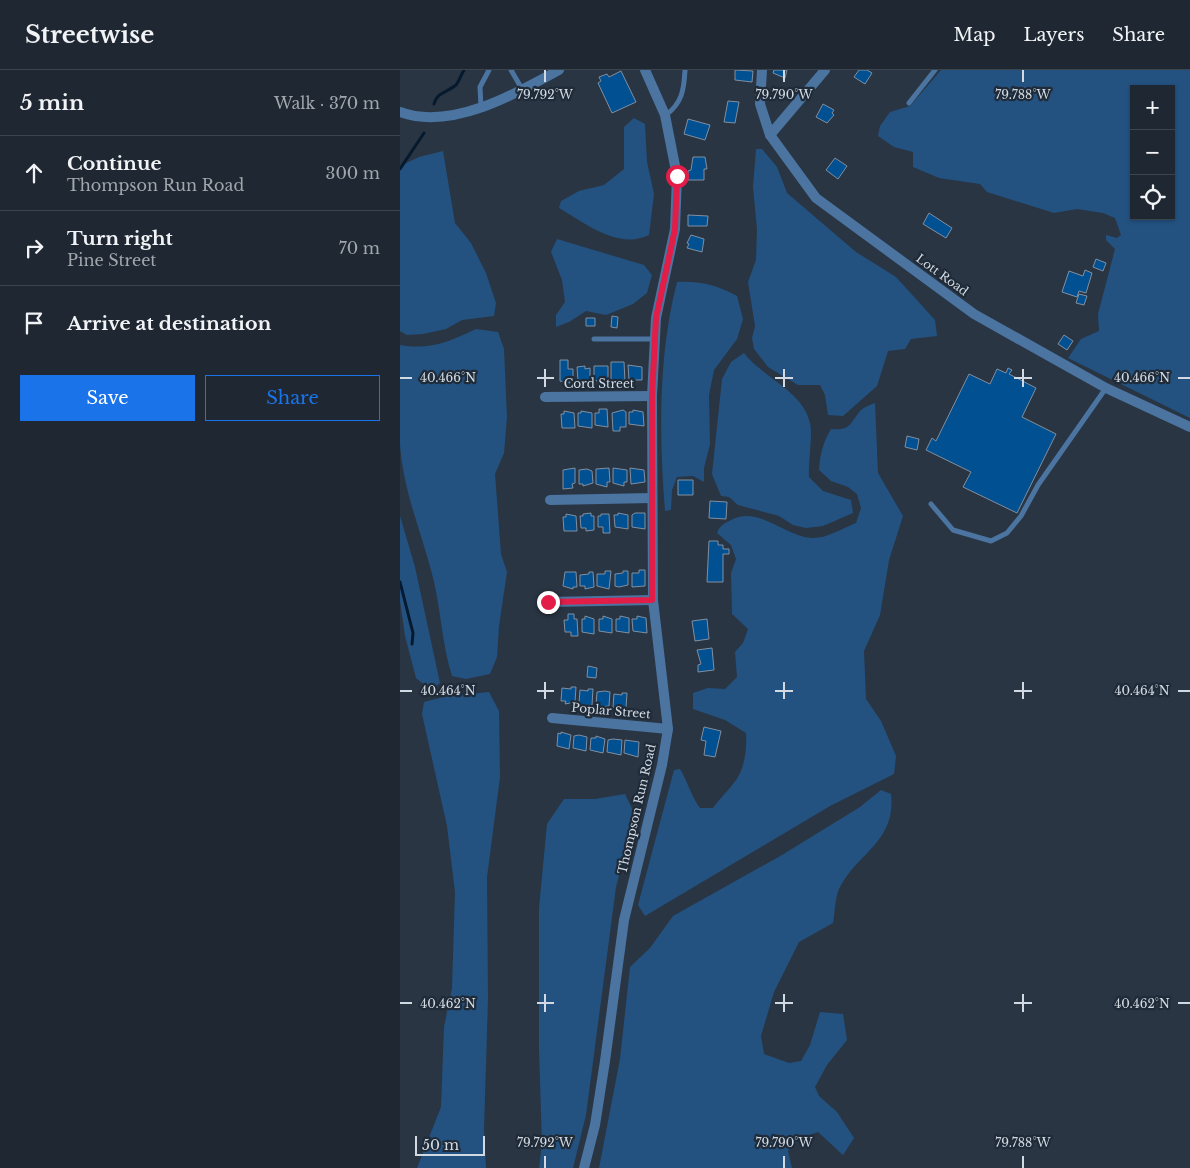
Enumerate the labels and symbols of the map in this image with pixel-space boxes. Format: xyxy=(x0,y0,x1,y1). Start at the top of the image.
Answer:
text: 79.792°W xyxy=(517,87,574,102)
text: 79.790°W xyxy=(755,87,813,102)
text: 79.788°W xyxy=(995,87,1052,102)
route start xyxy=(666,165,689,188)
street label: Lott Road xyxy=(913,251,971,299)
text: 40.466°N xyxy=(420,370,476,385)
text: 40.466°N xyxy=(1114,370,1170,385)
street label: Cord Street xyxy=(564,376,635,391)
route end xyxy=(537,591,560,614)
text: 40.464°N xyxy=(420,683,476,698)
text: 40.464°N xyxy=(1114,683,1170,698)
street label: Poplar Street xyxy=(571,700,652,721)
street label: Thompson Run Road xyxy=(614,742,659,875)
text: 40.462°N xyxy=(420,996,476,1011)
text: 40.462°N xyxy=(1114,996,1170,1011)
scale bar xyxy=(415,1133,485,1156)
text: 79.792°W xyxy=(517,1135,574,1150)
text: 79.790°W xyxy=(755,1135,813,1150)
text: 79.788°W xyxy=(995,1135,1052,1150)

